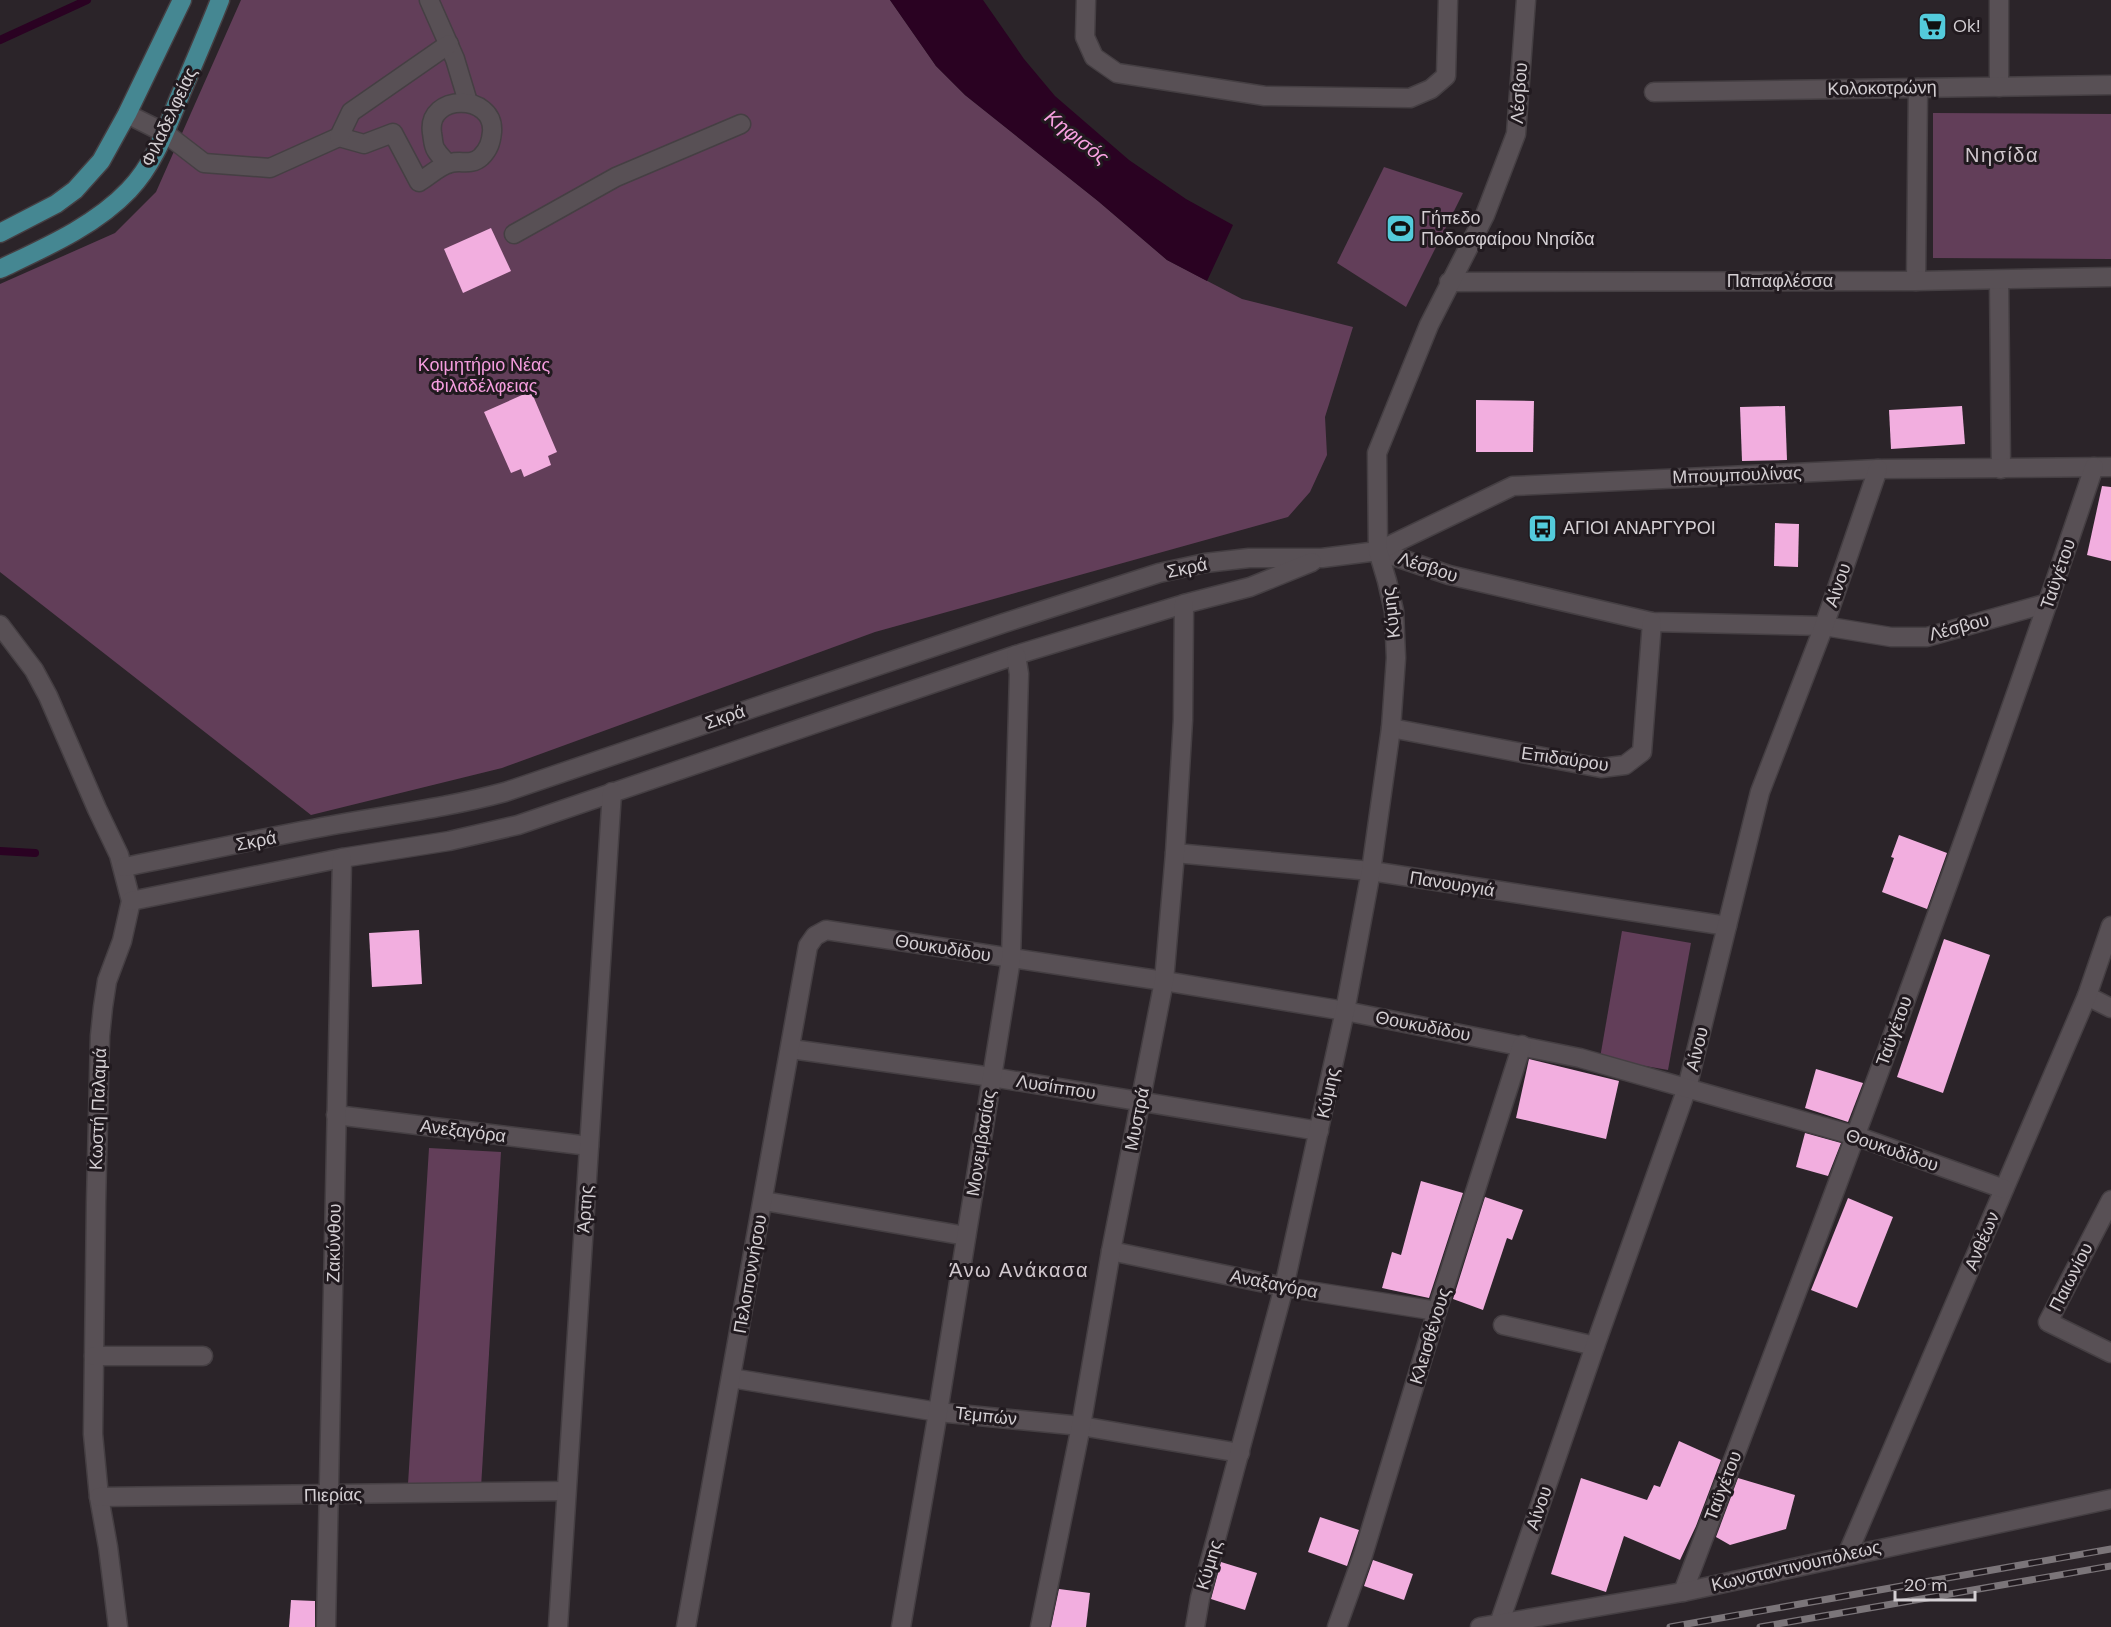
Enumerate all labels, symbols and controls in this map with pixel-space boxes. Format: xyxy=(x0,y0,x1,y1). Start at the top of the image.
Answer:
supermarket icon: Ok! xyxy=(1916,10,1948,42)
place label: Ok! xyxy=(1953,14,1981,38)
street label: Λέσβου xyxy=(1505,62,1533,124)
street label: Φιλαδελφείας xyxy=(136,63,203,171)
street label: Κολοκοτρώνη xyxy=(1827,75,1937,101)
water label: Κηφισός xyxy=(1040,104,1115,170)
district label: Νησίδα xyxy=(1965,142,2039,168)
place label: Γήπεδο Ποδοσφαίρου Νησίδα xyxy=(1421,206,1595,251)
sports icon: Γήπεδο Ποδοσφαίρου Νησίδα xyxy=(1384,212,1416,244)
street label: Παπαφλέσσα xyxy=(1727,269,1833,293)
park label: Κοιμητήριο Νέας Φιλαδέλφειας xyxy=(418,353,551,398)
street label: Μπουμπουλίνας xyxy=(1672,461,1802,489)
bus stop icon: ΑΓΙΟΙ ΑΝΑΡΓΥΡΟΙ xyxy=(1526,512,1558,544)
place label: ΑΓΙΟΙ ΑΝΑΡΓΥΡΟΙ xyxy=(1563,516,1716,540)
street label: Ταϋγέτου xyxy=(2035,536,2081,612)
street label: Λέσβου xyxy=(1395,546,1461,588)
street label: Σκρά xyxy=(1165,552,1209,584)
street label: Αίνου xyxy=(1819,560,1857,610)
street label: Κύμης xyxy=(1376,586,1406,640)
street label: Λέσβου xyxy=(1926,607,1992,647)
street label: Σκρά xyxy=(702,699,748,735)
street label: Επιδαύρου xyxy=(1520,741,1610,777)
street label: Σκρά xyxy=(234,825,278,857)
street label: Πανουργιά xyxy=(1408,865,1496,903)
street label: Θουκυδίδου xyxy=(893,929,993,967)
street label: Ταϋγέτου xyxy=(1870,993,1918,1069)
street label: Θουκυδίδου xyxy=(1373,1005,1473,1047)
street label: Αίνου xyxy=(1680,1024,1714,1074)
street label: Κωστή Παλαμά xyxy=(84,1048,112,1170)
street label: Κύμης xyxy=(1311,1065,1345,1120)
street label: Λυσίππου xyxy=(1015,1069,1097,1105)
street label: Μυστρά xyxy=(1119,1085,1155,1153)
street label: Μονεμβασίας xyxy=(961,1088,1001,1198)
street label: Ανεξαγόρα xyxy=(419,1114,507,1148)
street label: Θουκυδίδου xyxy=(1842,1123,1942,1177)
street label: Άρτης xyxy=(571,1184,599,1234)
street label: Ζακύνθου xyxy=(321,1203,347,1283)
street label: Ανθέων xyxy=(1959,1208,2005,1274)
street label: Πελοποννήσου xyxy=(728,1213,772,1335)
street label: Παιωνίου xyxy=(2043,1238,2099,1316)
district label: Άνω Ανάκασα xyxy=(949,1257,1089,1283)
street label: Αναξαγόρα xyxy=(1228,1264,1320,1304)
street label: Κλεισθένους xyxy=(1404,1285,1456,1387)
street label: Τεμπών xyxy=(954,1401,1018,1431)
street label: Ταϋγέτου xyxy=(1699,1448,1747,1524)
street label: Πιερίας xyxy=(304,1482,363,1508)
street label: Αίνου xyxy=(1520,1483,1558,1533)
street label: Κωνσταντινουπόλεως xyxy=(1709,1535,1883,1597)
street label: Κύμης xyxy=(1190,1537,1228,1593)
scale bar xyxy=(1895,1564,1974,1602)
text: 20 m xyxy=(1904,1573,1947,1597)

